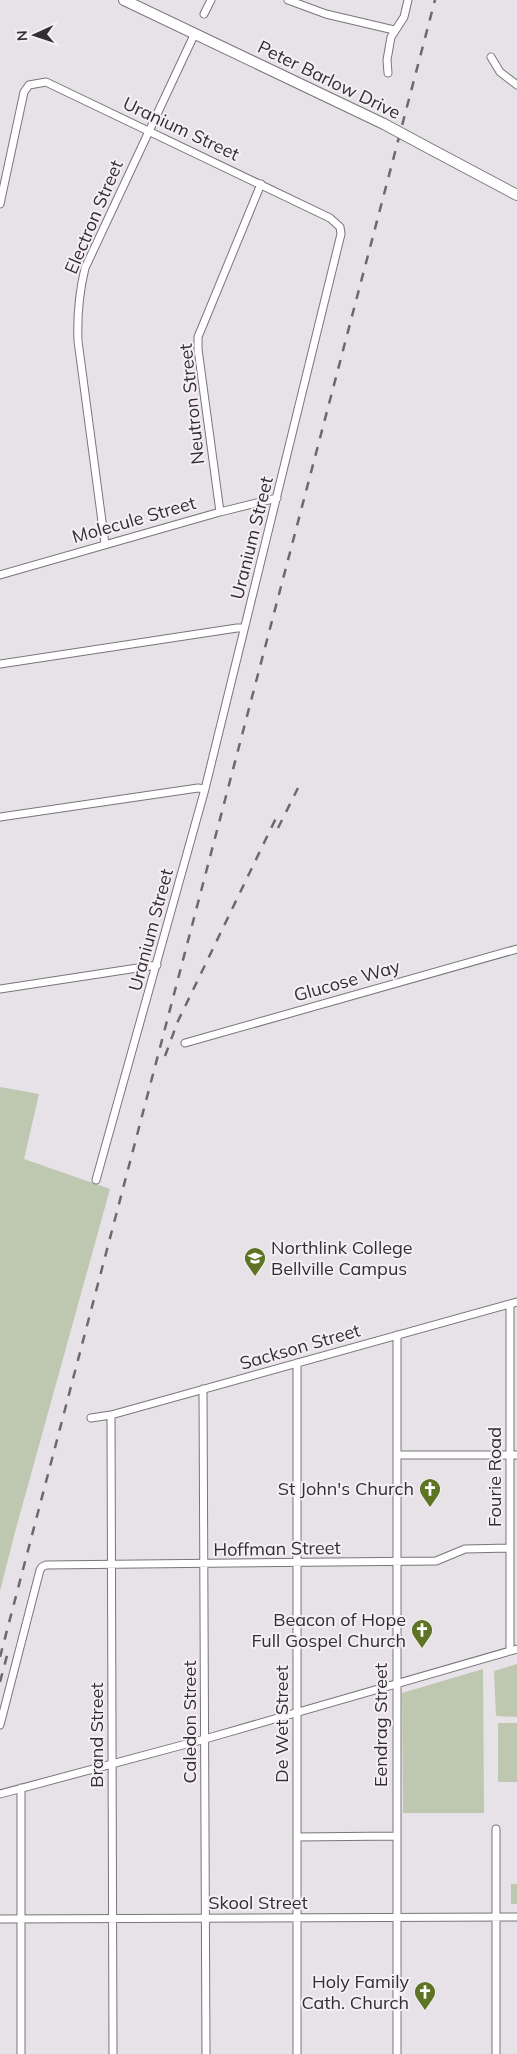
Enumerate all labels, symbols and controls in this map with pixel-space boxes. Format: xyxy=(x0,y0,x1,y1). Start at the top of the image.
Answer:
north arrow xyxy=(10,10,60,60)
text: N xyxy=(13,30,31,41)
street label: Peter Barlow Drive xyxy=(254,35,404,124)
street label: Uranium Street xyxy=(119,92,243,166)
street label: Electron Street xyxy=(59,156,128,277)
street label: Neutron Street xyxy=(174,342,209,466)
street label: Uranium Street xyxy=(225,474,278,602)
street label: Molecule Street xyxy=(69,491,198,548)
street label: Uranium Street xyxy=(123,866,178,994)
street label: Glucose Way xyxy=(291,954,403,1007)
place label: Northlink College Bellville Campus xyxy=(271,1236,413,1280)
school or university icon: Northlink College Bellville Campus xyxy=(243,1246,267,1277)
street label: Sackson Street xyxy=(237,1318,363,1375)
street label: Fourie Road xyxy=(483,1427,506,1527)
place label: St John's Church xyxy=(278,1477,414,1500)
church icon: St John's Church xyxy=(418,1477,442,1508)
street label: Hoffman Street xyxy=(213,1536,341,1561)
place label: Beacon of Hope Full Gospel Church xyxy=(251,1608,406,1652)
church icon: Beacon of Hope Full Gospel Church xyxy=(410,1618,434,1649)
street label: Caledon Street xyxy=(178,1661,201,1784)
street label: Eendrag Street xyxy=(369,1663,392,1787)
street label: De Wet Street xyxy=(270,1665,293,1783)
street label: Brand Street xyxy=(85,1682,108,1788)
street label: Skool Street xyxy=(208,1891,308,1914)
place label: Holy Family Cath. Church xyxy=(301,1970,409,2014)
church icon: Holy Family Cath. Church xyxy=(413,1980,437,2011)

